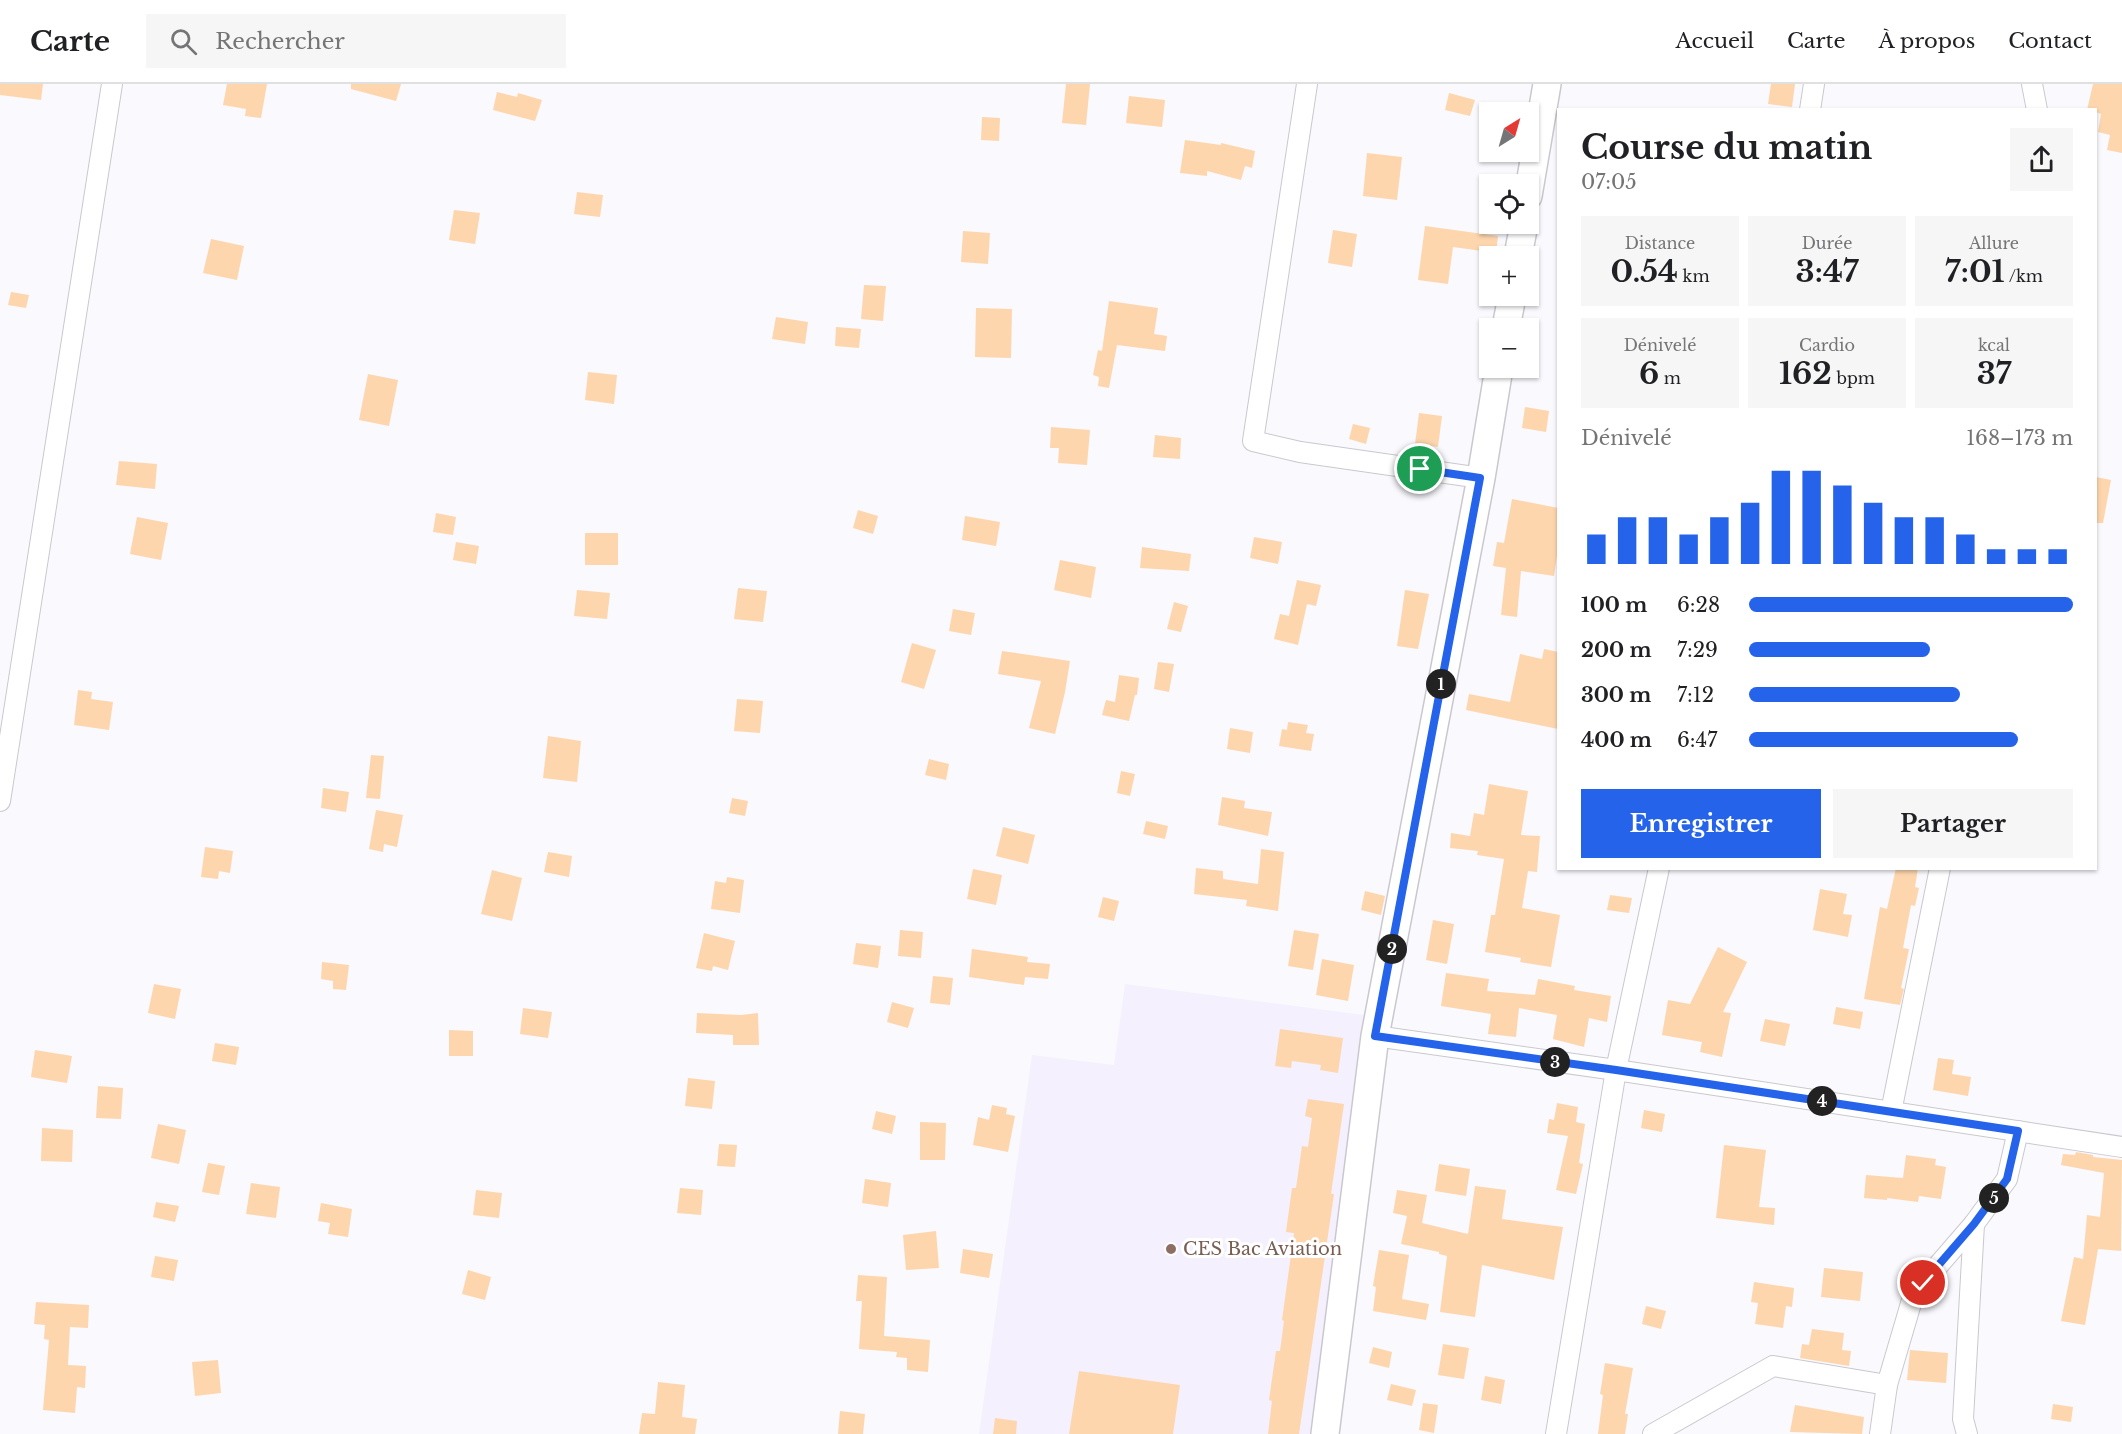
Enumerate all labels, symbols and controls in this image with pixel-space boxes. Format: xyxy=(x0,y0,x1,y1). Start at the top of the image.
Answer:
search box xyxy=(146,14,566,68)
text: Carte xyxy=(30,24,110,59)
icon: search xyxy=(167,25,200,58)
text: Rechercher xyxy=(215,28,345,55)
text: Accueil xyxy=(1676,28,1754,54)
text: Carte xyxy=(1787,28,1846,54)
text: À propos xyxy=(1879,28,1975,54)
text: Contact xyxy=(2008,28,2092,54)
north arrow xyxy=(1479,102,1539,162)
map controls xyxy=(1479,102,1539,378)
text: Course du matin xyxy=(1581,127,1872,168)
button: share xyxy=(2010,128,2073,191)
text: 07:05 xyxy=(1581,170,1637,194)
button: locate xyxy=(1479,174,1539,234)
text: Distance xyxy=(1625,233,1695,253)
text: Durée xyxy=(1802,233,1852,253)
text: Allure xyxy=(1969,233,2019,253)
button: + xyxy=(1479,246,1539,306)
text: 0.54 xyxy=(1610,253,1678,290)
text: 3:47 xyxy=(1795,253,1859,290)
text: 7:01 xyxy=(1945,253,2005,290)
text: km xyxy=(1678,266,1710,286)
text: /km xyxy=(2005,266,2043,286)
button: − xyxy=(1479,318,1539,378)
text: Dénivelé xyxy=(1624,335,1696,355)
text: Cardio xyxy=(1799,335,1855,355)
text: kcal xyxy=(1978,335,2010,355)
text: 6 xyxy=(1639,355,1659,392)
text: 162 xyxy=(1779,355,1832,392)
text: 37 xyxy=(1977,355,2011,392)
text: m xyxy=(1659,368,1681,388)
text: bpm xyxy=(1832,368,1875,388)
text: Dénivelé xyxy=(1581,426,1672,450)
text: 168–173 m xyxy=(1966,426,2073,450)
pin xyxy=(1394,443,1445,494)
icon: arrive xyxy=(1403,452,1436,485)
text: 100 m xyxy=(1581,593,1647,617)
text: 6:28 xyxy=(1677,593,1720,617)
text: 200 m xyxy=(1581,638,1652,662)
text: 7:29 xyxy=(1677,638,1718,662)
pin: 1 xyxy=(1426,669,1456,699)
text: 1 xyxy=(1438,674,1444,694)
text: 300 m xyxy=(1581,683,1651,707)
text: 7:12 xyxy=(1677,683,1714,707)
text: 400 m xyxy=(1581,728,1652,752)
text: 6:47 xyxy=(1677,728,1717,752)
button: Enregistrer xyxy=(1581,789,1821,858)
button: Partager xyxy=(1833,789,2073,858)
pin: 2 xyxy=(1377,934,1407,964)
text: 2 xyxy=(1387,939,1397,959)
pin: 3 xyxy=(1540,1047,1570,1077)
text: 3 xyxy=(1550,1052,1560,1072)
pin: 4 xyxy=(1807,1086,1837,1116)
text: 4 xyxy=(1817,1091,1827,1111)
pin: 5 xyxy=(1979,1183,2009,1213)
text: 5 xyxy=(1989,1188,1999,1208)
place label: CES Bac Aviation xyxy=(1183,1238,1342,1260)
marker: CES Bac Aviation xyxy=(1164,1242,1178,1256)
pin xyxy=(1897,1257,1948,1308)
icon: check xyxy=(1906,1266,1939,1299)

